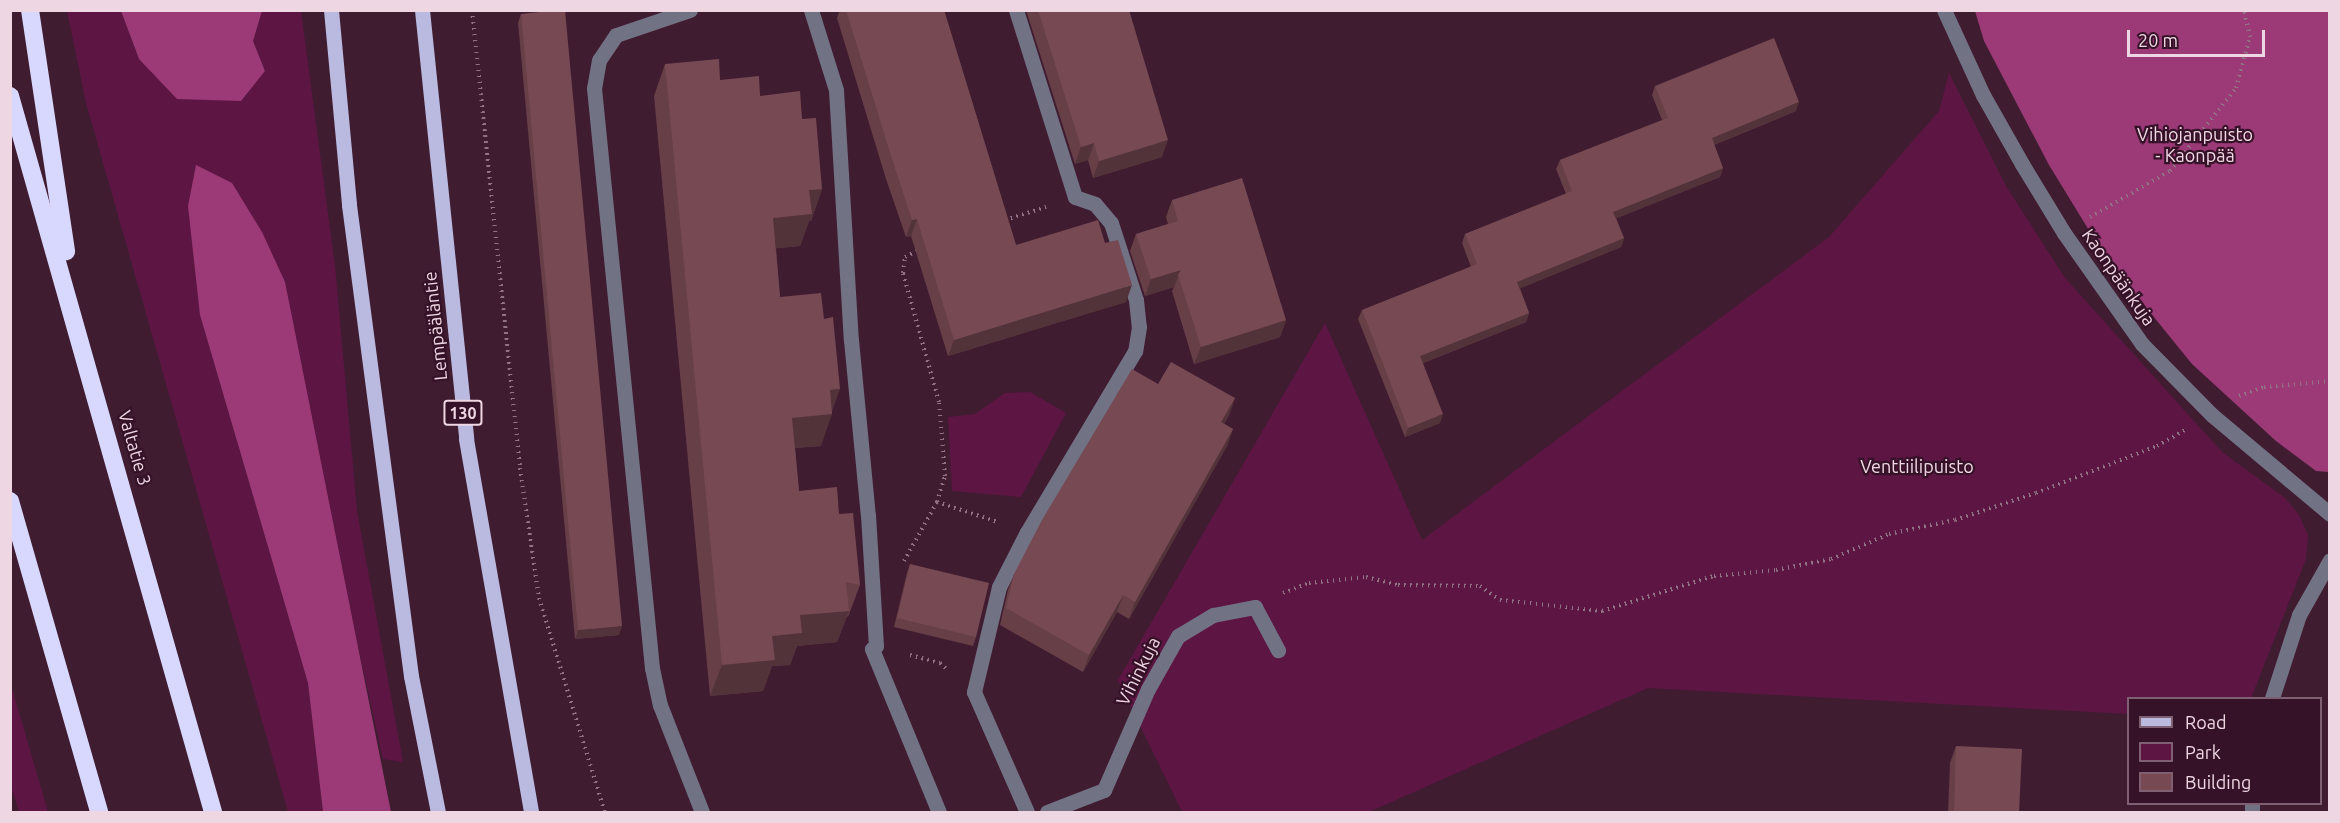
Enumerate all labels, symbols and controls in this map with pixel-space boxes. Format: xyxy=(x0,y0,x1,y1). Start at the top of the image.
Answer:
scale bar xyxy=(2130,18,2268,56)
text: 20 m xyxy=(2138,30,2178,50)
park label: Vihiojanpuisto - Kaonpää xyxy=(2137,124,2253,166)
street label: Kaonpäänkuja xyxy=(2078,224,2160,330)
street label: Lempääläntie xyxy=(419,271,451,381)
road number: 130 xyxy=(442,400,484,426)
street label: Valtatie 3 xyxy=(114,408,156,488)
park label: Venttiilipuisto xyxy=(1860,455,1974,477)
street label: Vihinkuja xyxy=(1112,633,1164,709)
legend xyxy=(2127,697,2322,805)
text: Road xyxy=(2185,712,2227,732)
text: Park xyxy=(2185,742,2221,762)
text: Building xyxy=(2185,772,2251,792)

